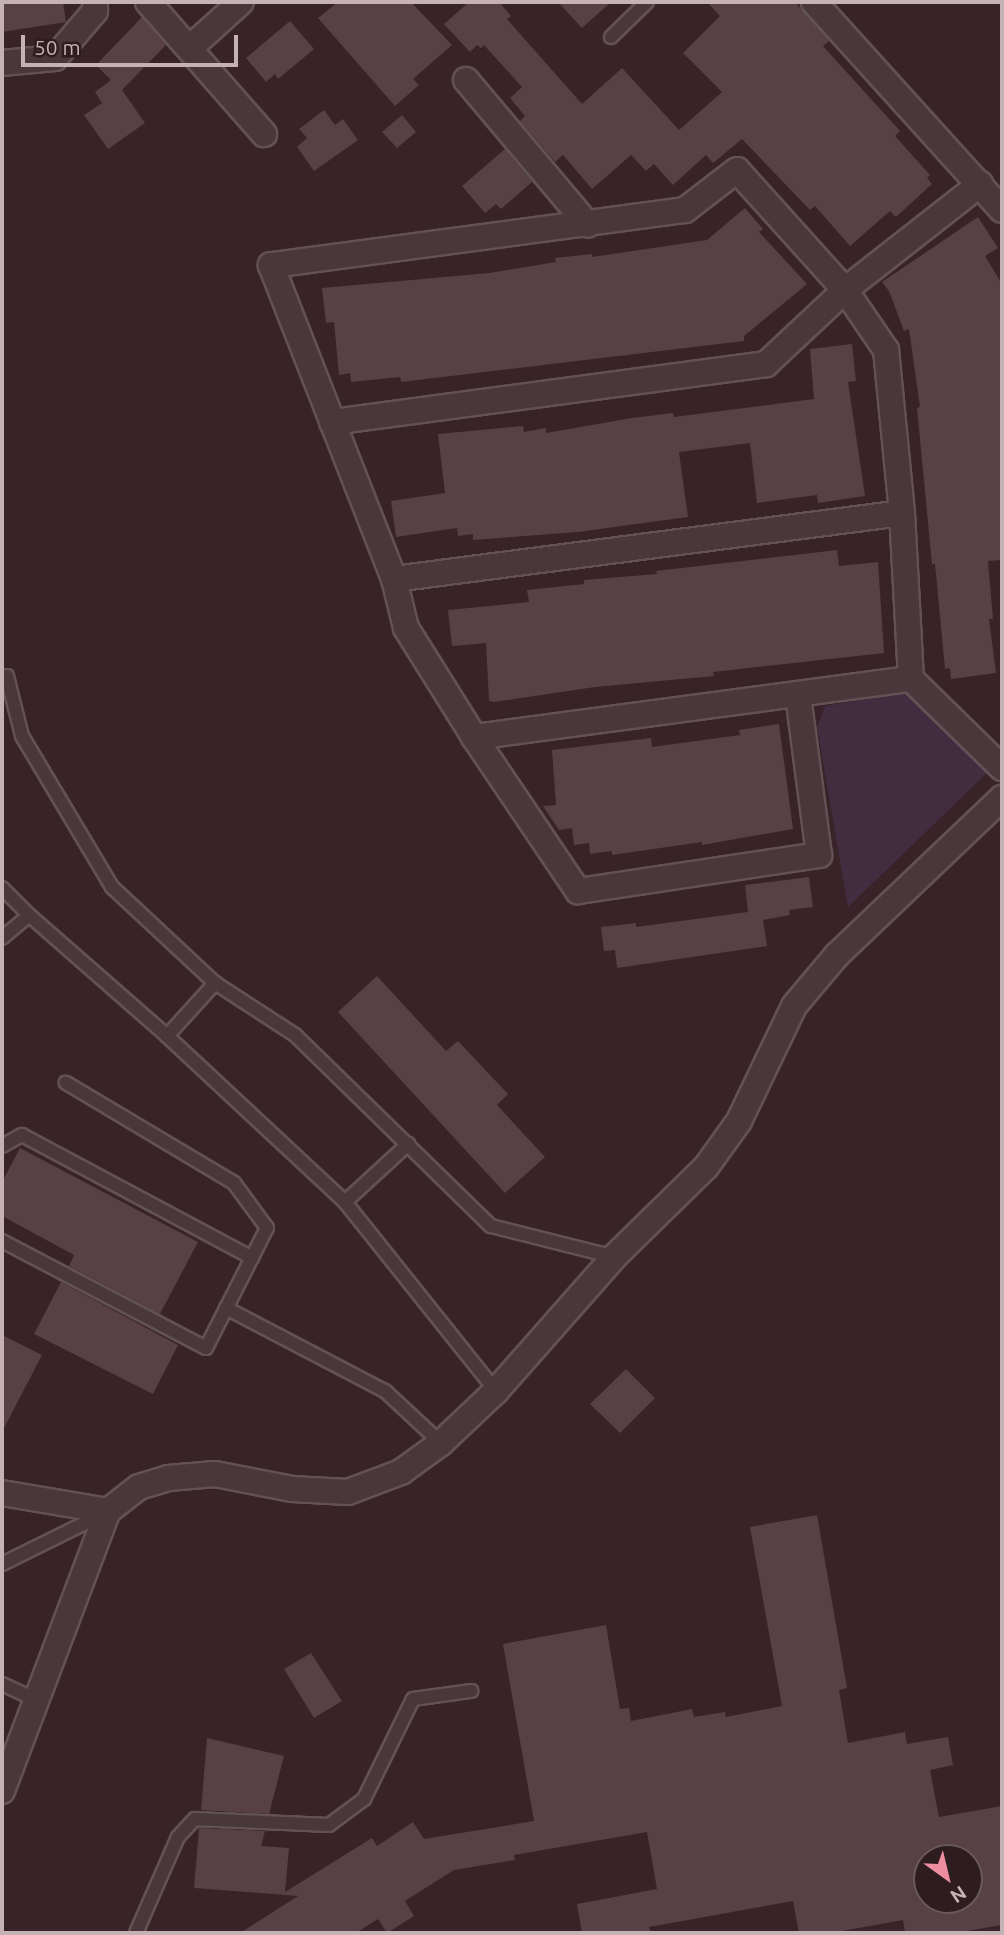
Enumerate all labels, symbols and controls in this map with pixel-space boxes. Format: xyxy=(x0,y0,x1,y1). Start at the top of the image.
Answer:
scale bar xyxy=(24,21,242,65)
text: 50 m xyxy=(34,35,81,59)
north arrow xyxy=(913,1844,983,1914)
text: N xyxy=(947,1882,971,1908)

